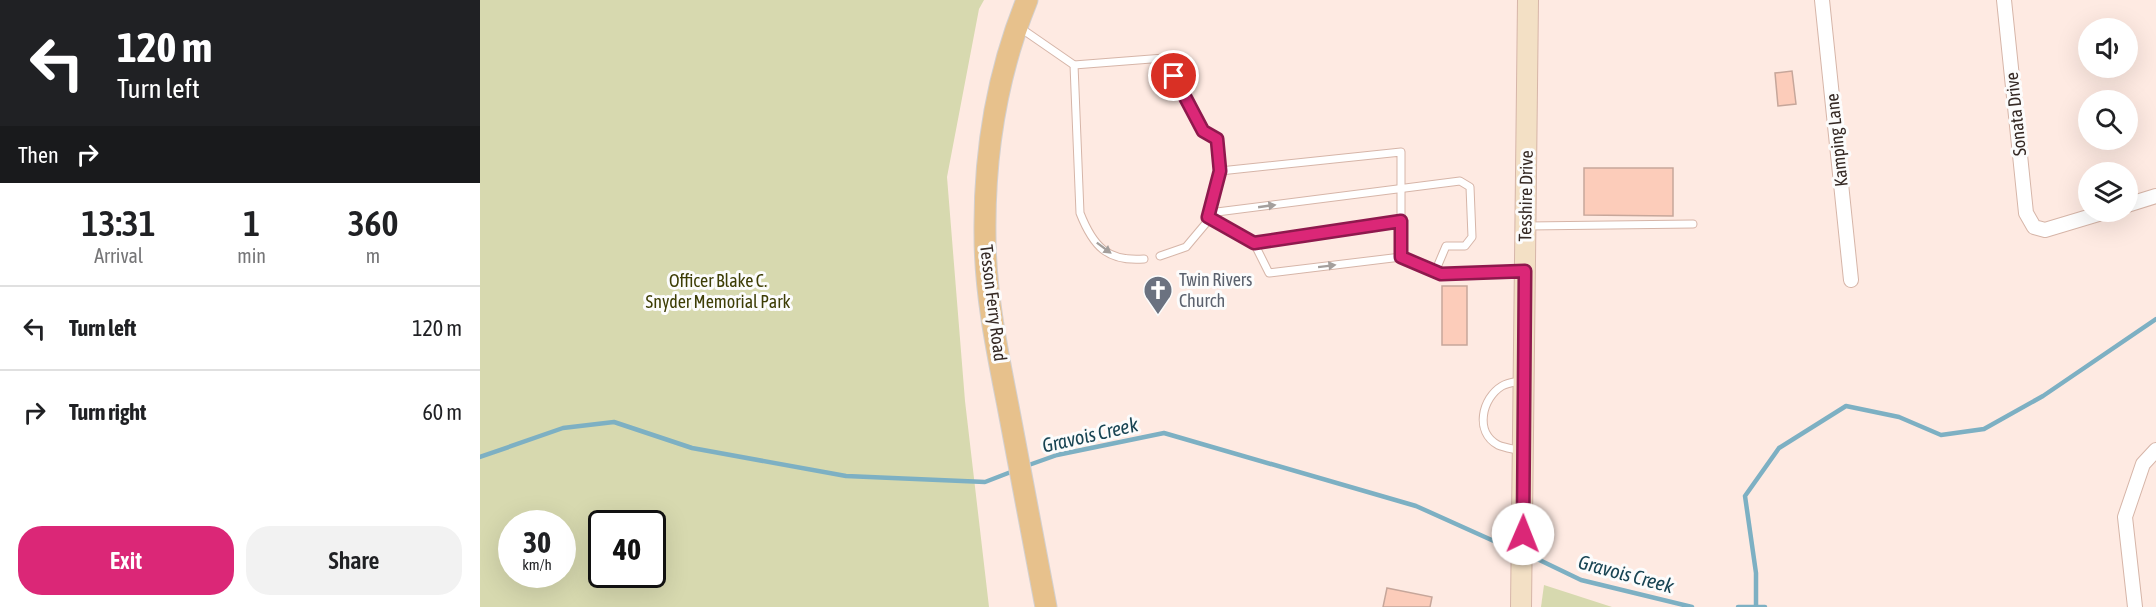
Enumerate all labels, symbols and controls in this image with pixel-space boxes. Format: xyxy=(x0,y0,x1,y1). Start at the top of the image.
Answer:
map controls xyxy=(2078,18,2138,222)
button: sound xyxy=(2078,18,2138,78)
text: 120 m xyxy=(117,23,212,71)
icon: left xyxy=(18,24,96,102)
pin xyxy=(1148,50,1199,101)
icon: arrive xyxy=(1157,59,1190,92)
street label: Sonata Drive xyxy=(2001,71,2030,157)
text: Turn left xyxy=(117,73,200,104)
button: search xyxy=(2078,90,2138,150)
street label: Kamping Lane xyxy=(1821,92,1852,188)
icon: right xyxy=(71,138,104,171)
text: Then xyxy=(18,142,59,168)
street label: Tesshire Drive xyxy=(1514,150,1537,242)
button: layers xyxy=(2078,162,2138,222)
one-way arrow xyxy=(1257,201,1276,210)
text: 13:31 xyxy=(82,202,156,244)
text: 1 xyxy=(243,202,260,244)
text: 360 xyxy=(348,202,398,244)
one-way arrow xyxy=(1095,242,1111,254)
street label: Tesson Ferry Road xyxy=(976,243,1011,362)
text: Arrival xyxy=(94,244,143,267)
text: min xyxy=(237,244,266,267)
text: m xyxy=(366,244,380,267)
one-way arrow xyxy=(1318,261,1337,271)
place label: Twin Rivers Church xyxy=(1179,269,1252,311)
park label: Officer Blake C. Snyder Memorial Park xyxy=(646,270,790,312)
church icon: Twin Rivers Church xyxy=(1142,274,1174,316)
icon: left xyxy=(18,312,51,345)
text: Turn left xyxy=(69,315,136,341)
text: 120 m xyxy=(412,315,462,341)
icon: right xyxy=(18,396,51,429)
text: Turn right xyxy=(69,399,146,425)
text: 60 m xyxy=(422,399,462,425)
water label: Gravois Creek xyxy=(1040,412,1140,457)
position arrow xyxy=(1491,502,1555,566)
speed limit sign: 40 xyxy=(588,510,666,588)
text: 30 xyxy=(523,525,551,559)
button: Exit xyxy=(18,526,234,595)
button: Share xyxy=(246,526,462,595)
water label: Gravois Creek xyxy=(1576,550,1677,597)
text: km/h xyxy=(522,556,552,573)

